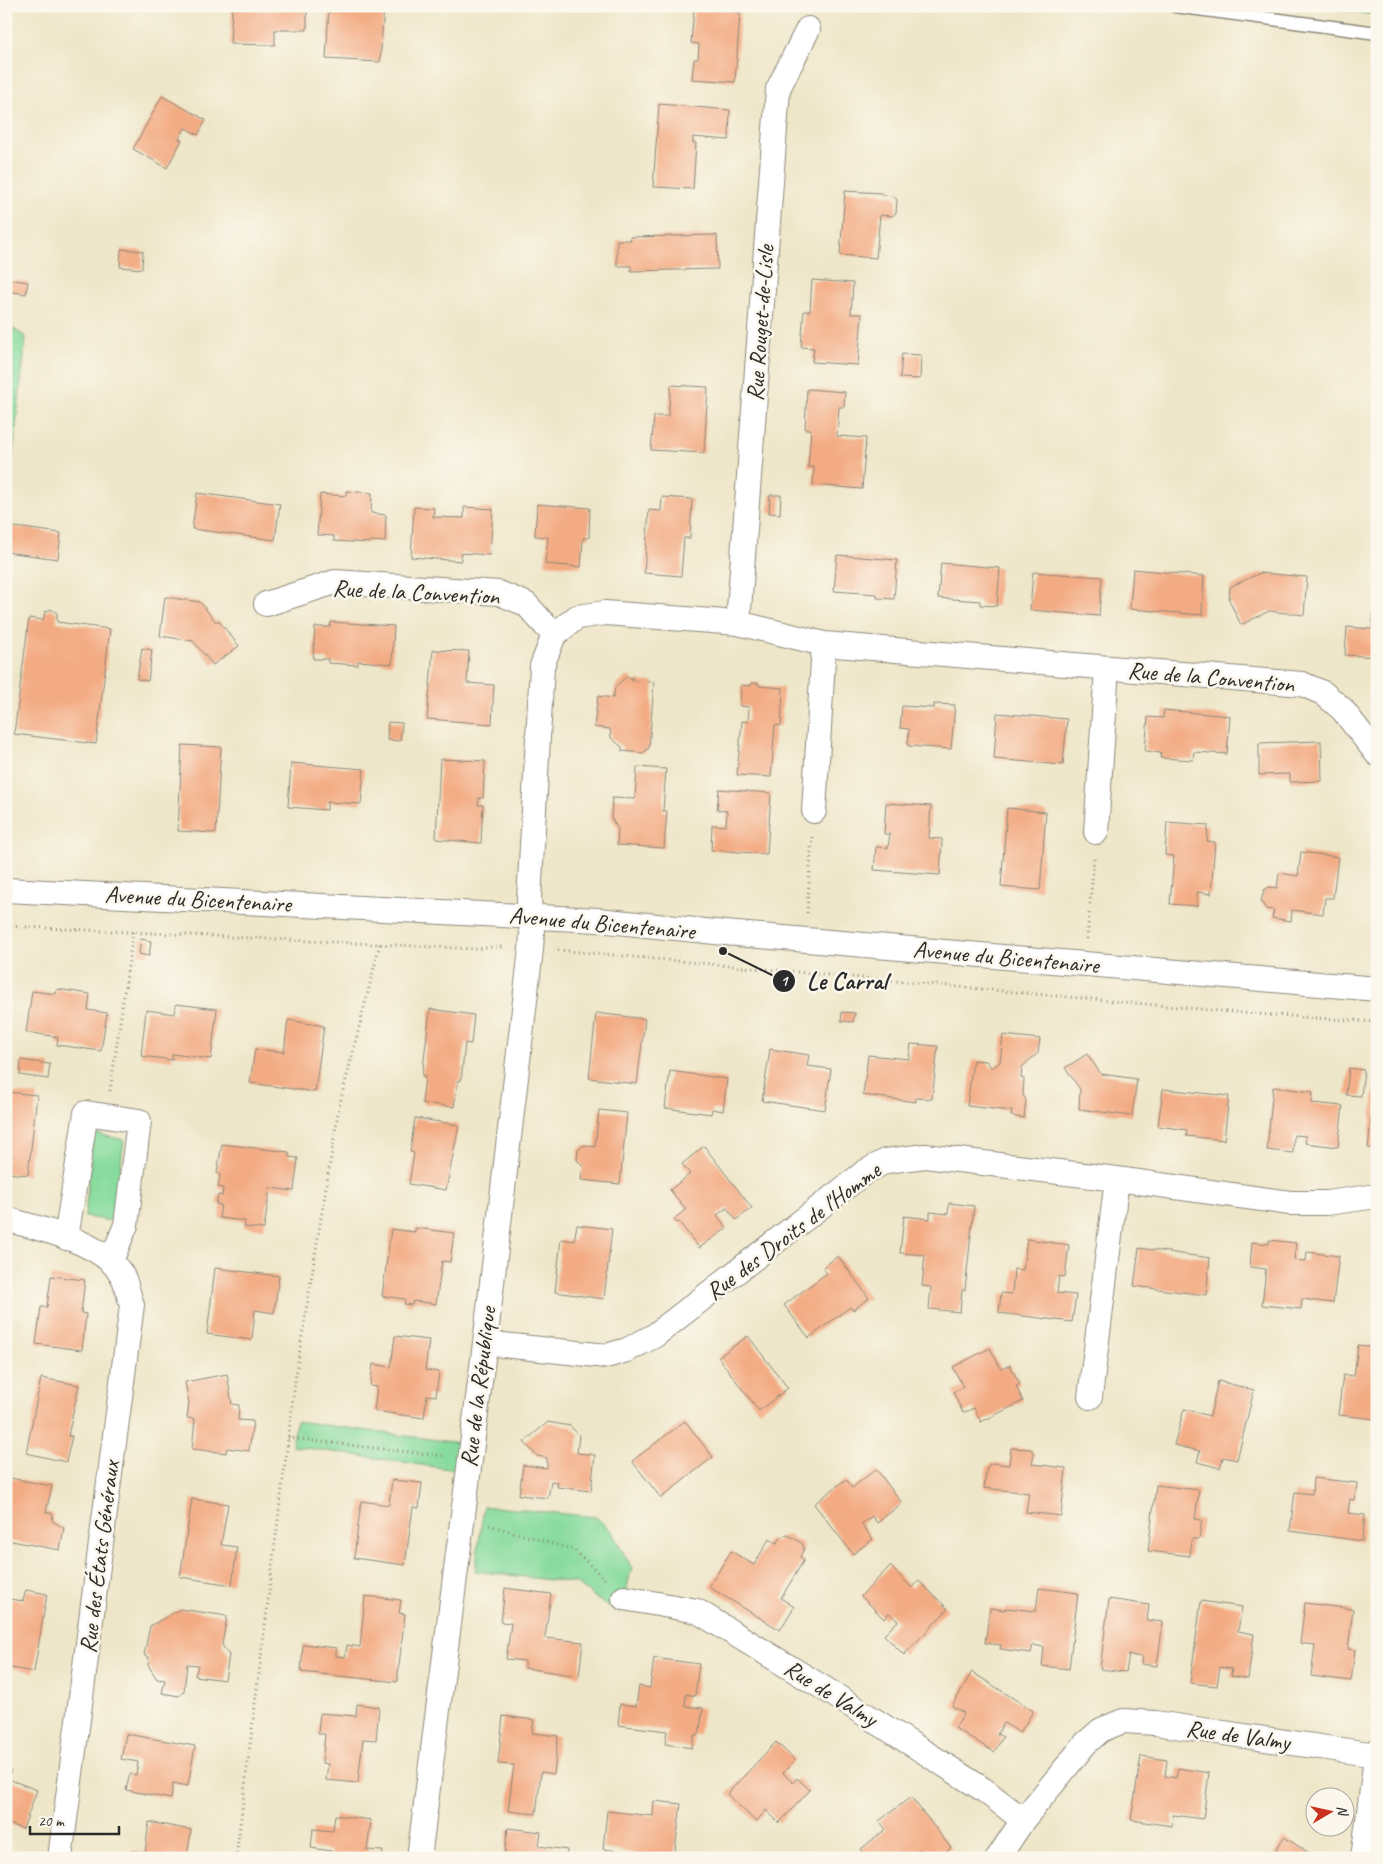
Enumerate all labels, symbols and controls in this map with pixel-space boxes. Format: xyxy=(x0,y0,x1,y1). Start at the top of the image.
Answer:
street label: Rue Rouget-de-Lisle xyxy=(740,242,781,402)
street label: Rue de la Convention xyxy=(332,573,501,611)
street label: Rue de la Convention xyxy=(1127,655,1297,699)
street label: Avenue du Bicentenaire xyxy=(104,879,294,919)
street label: Avenue du Bicentenaire xyxy=(508,900,698,946)
street label: Avenue du Bicentenaire xyxy=(912,934,1102,980)
callout: Le Carral xyxy=(772,961,898,1001)
text: Le Carral xyxy=(807,965,892,997)
text: 1 xyxy=(781,972,790,991)
street label: Rue des Droits de l'Homme xyxy=(700,1154,888,1307)
street label: Rue de la République xyxy=(453,1303,503,1469)
street label: Rue des États Généraux xyxy=(72,1457,126,1655)
street label: Rue de Valmy xyxy=(779,1653,885,1734)
street label: Rue de Valmy xyxy=(1184,1713,1294,1757)
north arrow xyxy=(1306,1786,1356,1836)
scale bar xyxy=(30,1804,119,1836)
text: N xyxy=(1333,1804,1352,1818)
text: 20 m xyxy=(38,1812,65,1831)

